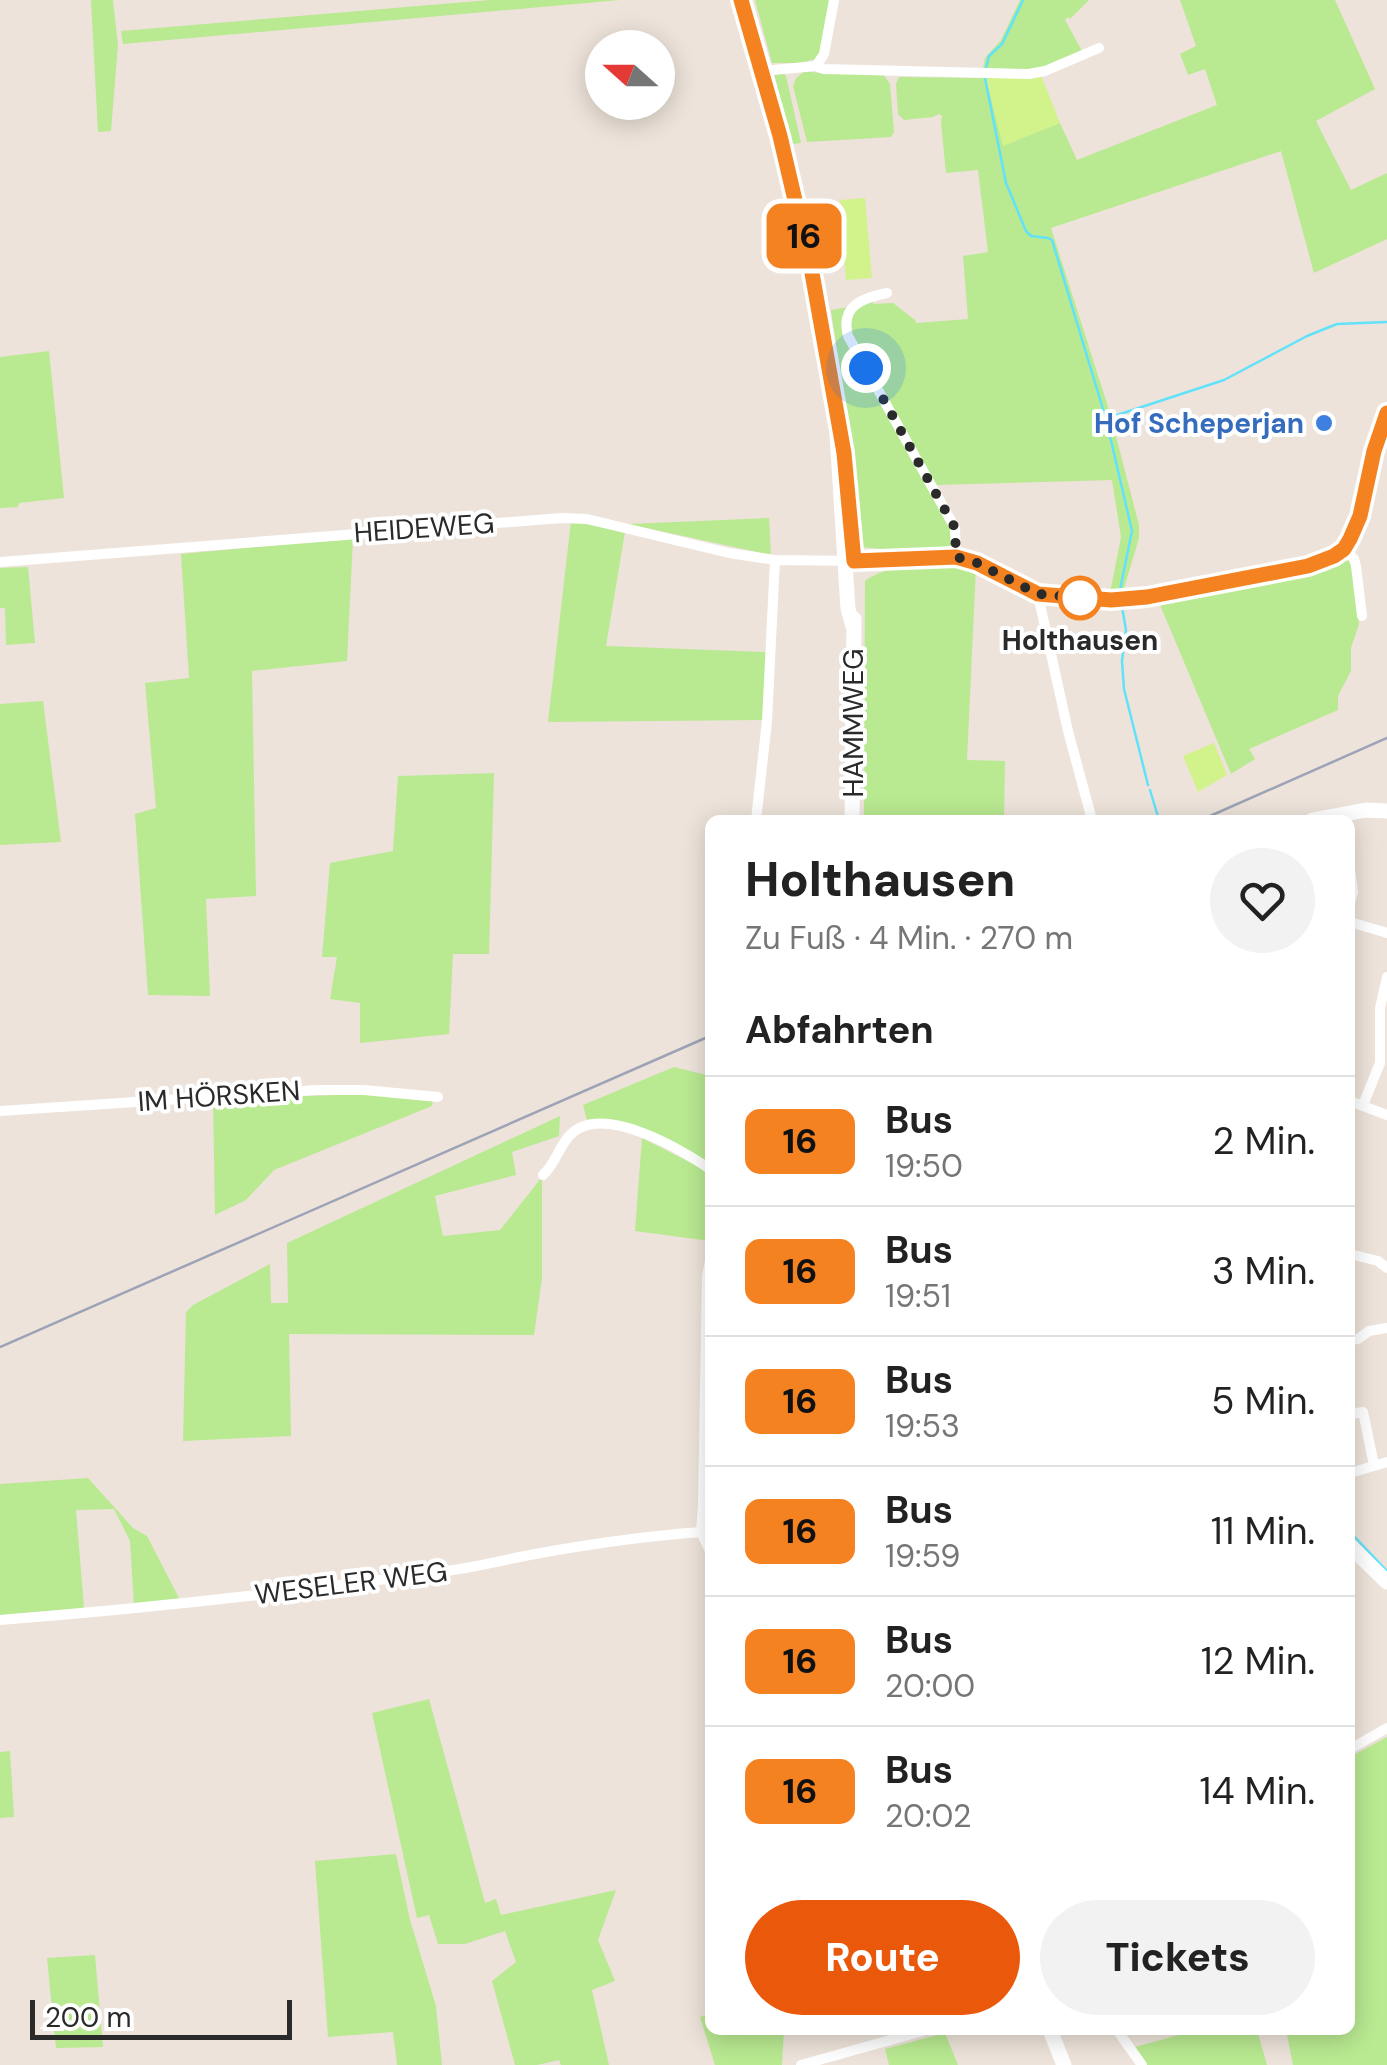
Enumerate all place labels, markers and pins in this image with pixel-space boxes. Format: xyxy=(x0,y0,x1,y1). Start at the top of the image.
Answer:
place label: Hof Scheperjan xyxy=(1094,405,1304,442)
marker: Hof Scheperjan xyxy=(1313,412,1335,434)
marker: Holthausen xyxy=(1059,577,1101,619)
place label: Holthausen xyxy=(1002,622,1158,659)

